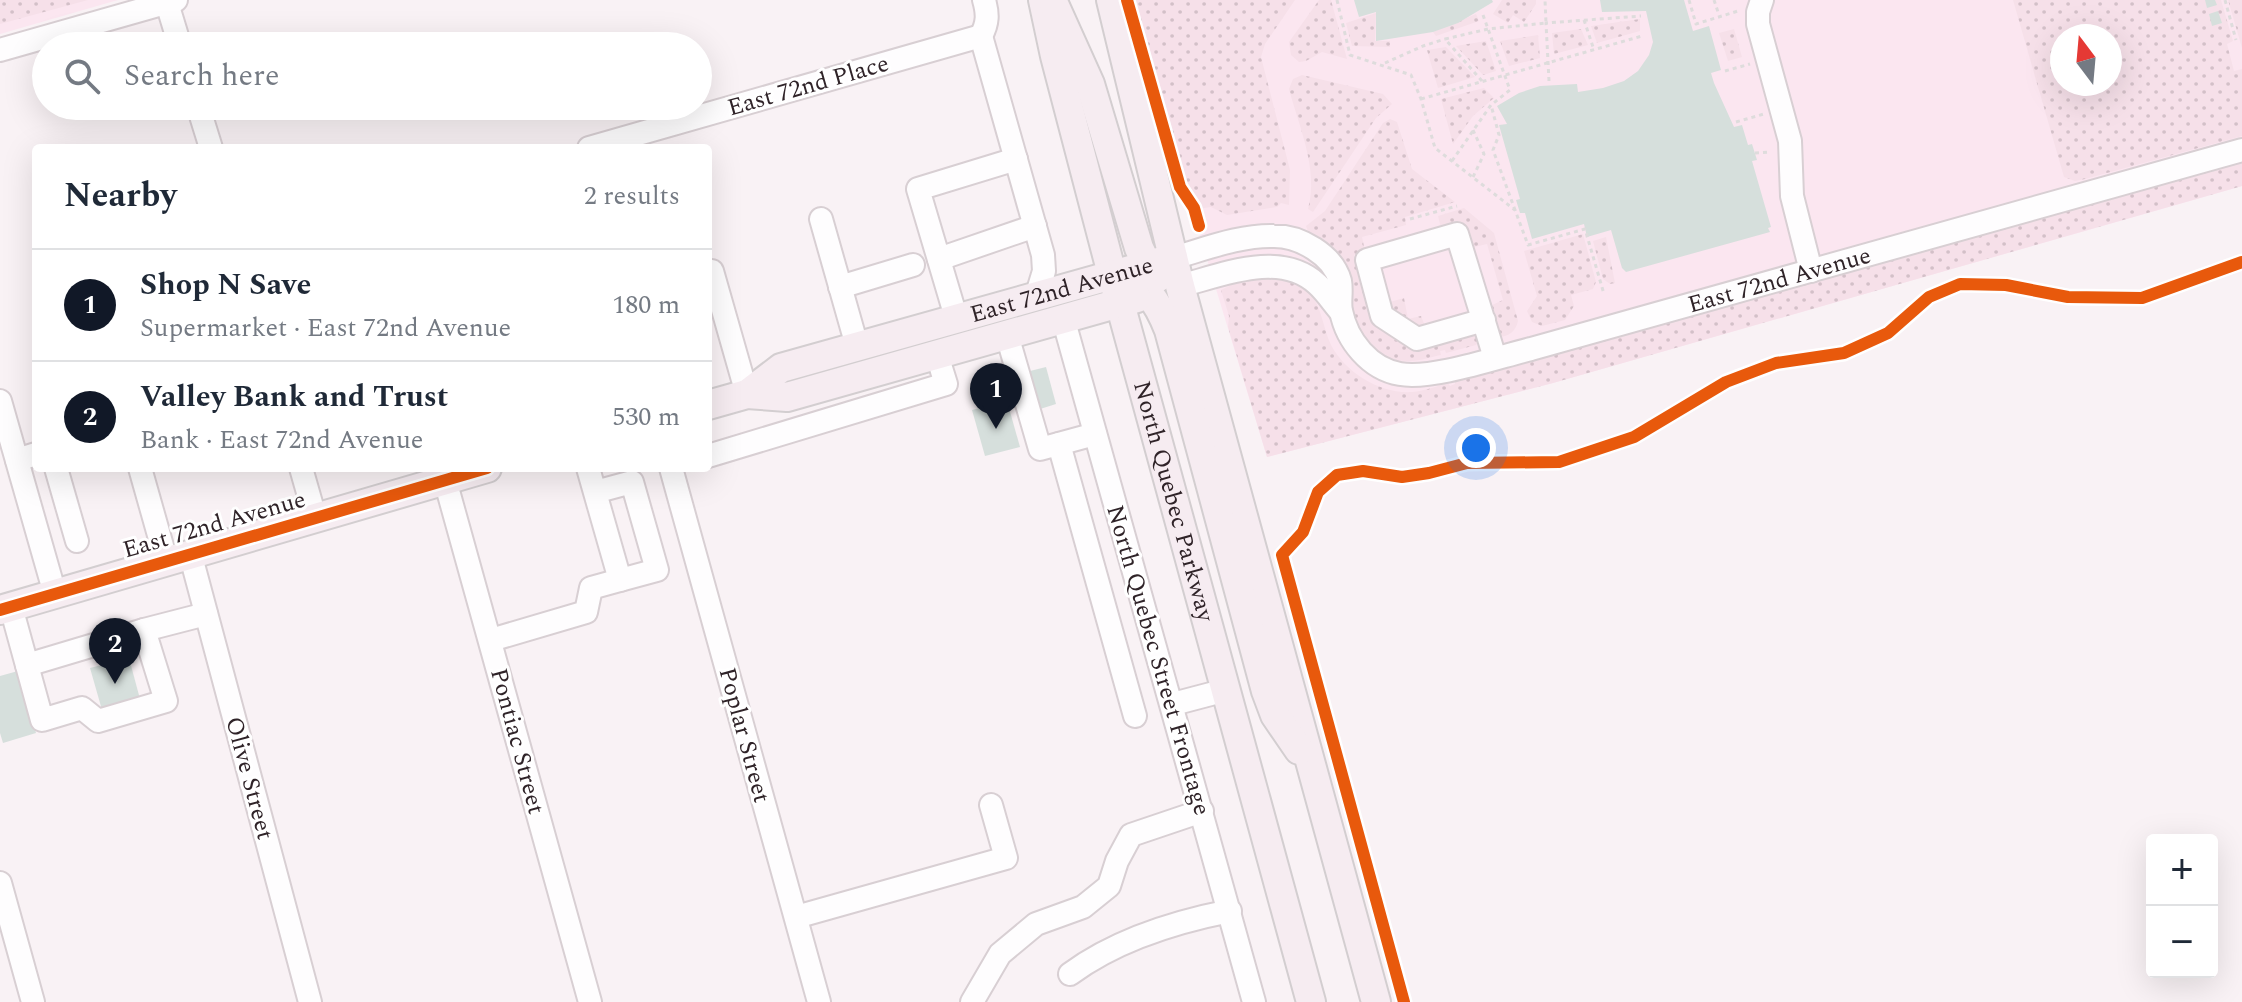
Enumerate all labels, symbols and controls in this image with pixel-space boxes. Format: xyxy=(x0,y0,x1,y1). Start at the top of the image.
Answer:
north arrow xyxy=(2050,24,2122,96)
search box xyxy=(32,32,712,120)
street label: East 72nd Place xyxy=(723,46,893,126)
text: Search here xyxy=(124,53,280,99)
icon: search xyxy=(60,54,104,98)
text: Nearby xyxy=(64,170,177,222)
text: 2 results xyxy=(584,176,680,216)
street label: East 72nd Avenue xyxy=(1684,238,1875,323)
street label: East 72nd Avenue xyxy=(966,247,1157,333)
text: Shop N Save xyxy=(140,262,311,308)
text: 1 xyxy=(83,285,97,325)
text: 180 m xyxy=(612,285,680,325)
text: Supermarket · East 72nd Avenue xyxy=(140,308,511,348)
pin: 1 xyxy=(970,363,1022,429)
text: Valley Bank and Trust xyxy=(140,374,448,420)
street label: North Quebec Parkway xyxy=(1123,377,1224,627)
text: 2 xyxy=(83,397,97,437)
text: 530 m xyxy=(612,397,680,437)
text: Bank · East 72nd Avenue xyxy=(140,420,423,460)
your location xyxy=(1456,428,1496,468)
street label: East 72nd Avenue xyxy=(119,482,310,568)
street label: North Quebec Street Frontage xyxy=(1096,501,1220,820)
pin: 2 xyxy=(89,618,141,684)
street label: Pontiac Street xyxy=(480,664,554,818)
street label: Poplar Street xyxy=(709,664,779,807)
street label: Olive Street xyxy=(215,713,283,844)
map controls xyxy=(2146,834,2218,978)
button: + xyxy=(2146,834,2218,906)
button: − xyxy=(2146,906,2218,978)

